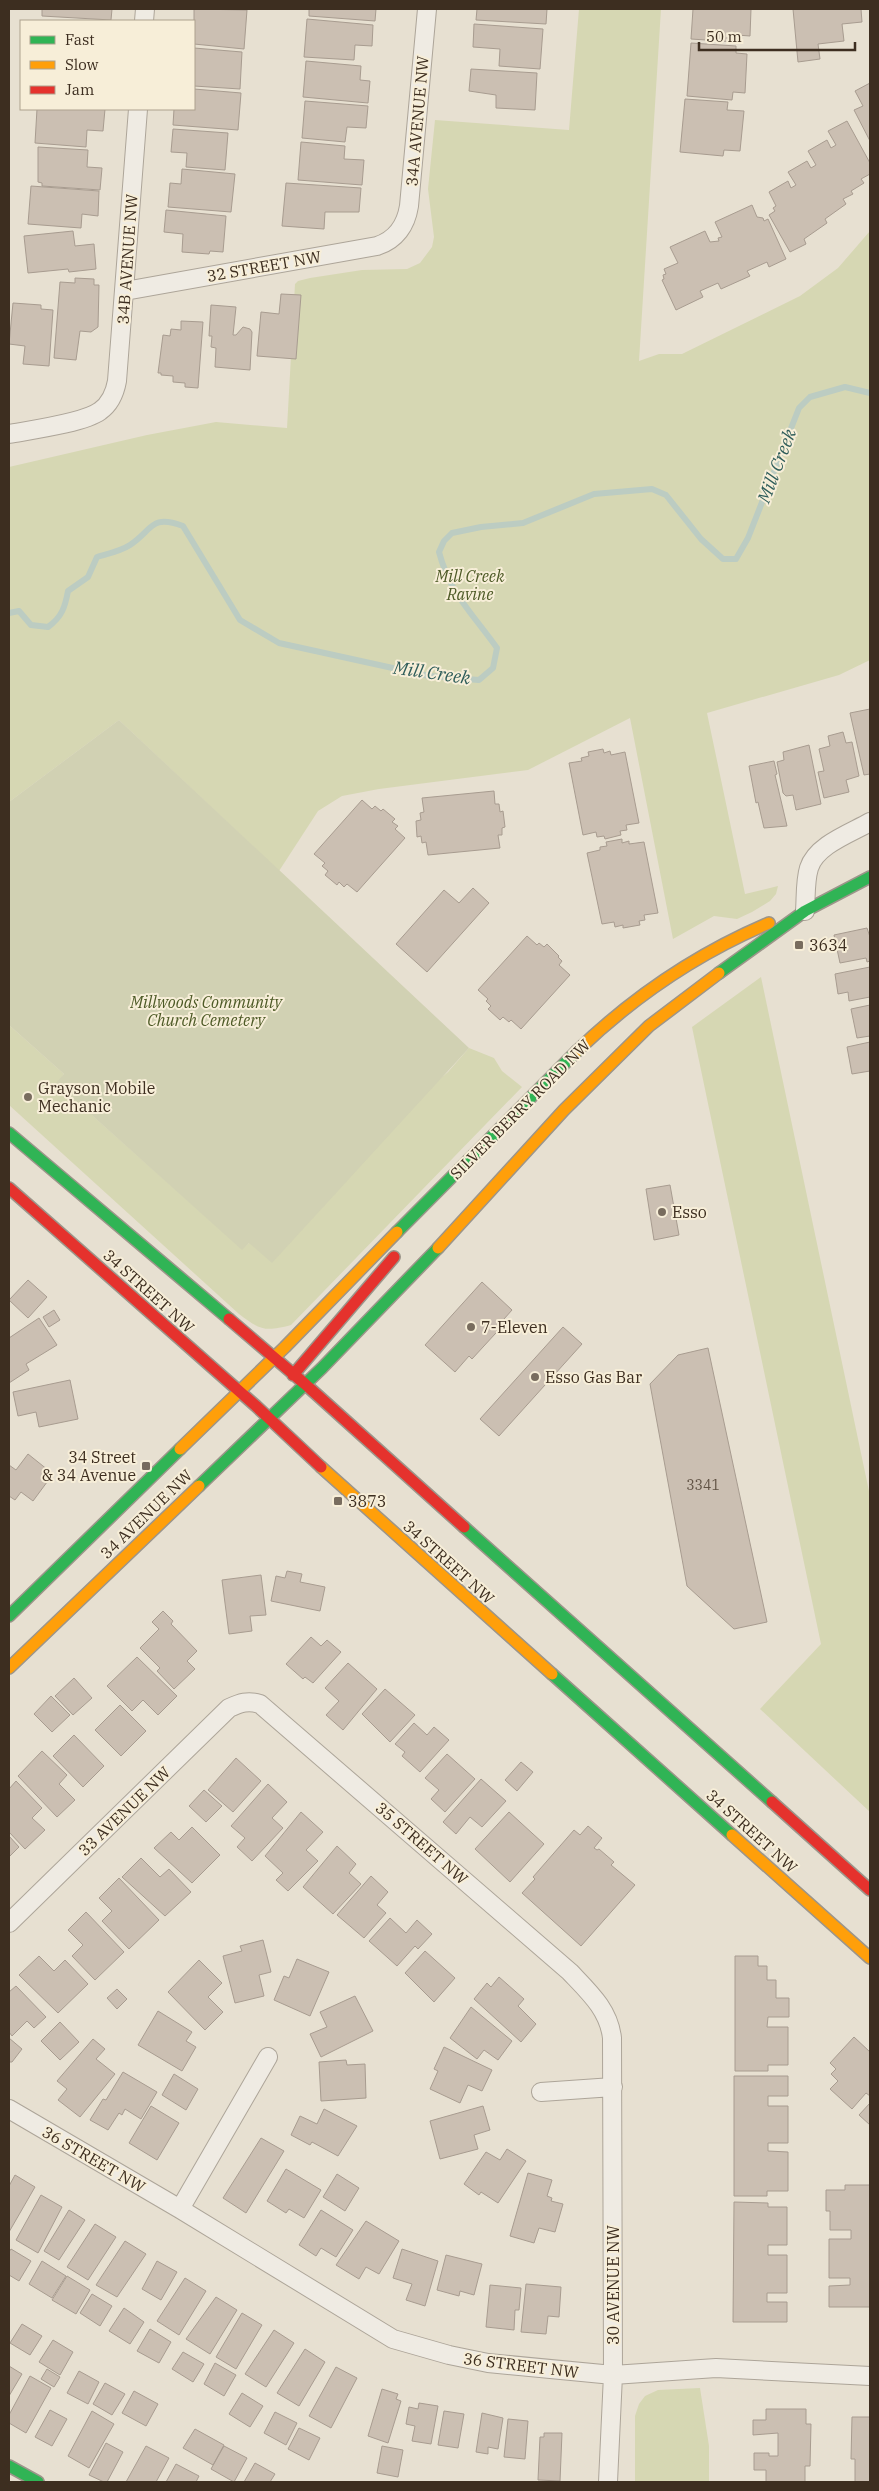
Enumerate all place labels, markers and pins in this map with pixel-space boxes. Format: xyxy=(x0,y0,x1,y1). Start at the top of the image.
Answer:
place label: 3634 xyxy=(809,935,847,955)
marker: 3634 xyxy=(793,939,805,951)
place label: Grayson Mobile Mechanic xyxy=(38,1078,155,1116)
marker: Grayson Mobile Mechanic xyxy=(22,1091,34,1103)
place label: Esso xyxy=(672,1202,707,1222)
marker: Esso xyxy=(656,1206,668,1218)
place label: 7-Eleven xyxy=(481,1317,548,1337)
marker: 7-Eleven xyxy=(465,1321,477,1333)
place label: Esso Gas Bar xyxy=(545,1367,642,1387)
marker: Esso Gas Bar xyxy=(529,1371,541,1383)
place label: 34 Street & 34 Avenue xyxy=(42,1447,136,1485)
marker: 34 Street & 34 Avenue xyxy=(140,1460,152,1472)
place label: 3873 xyxy=(348,1491,386,1511)
marker: 3873 xyxy=(332,1495,344,1507)

